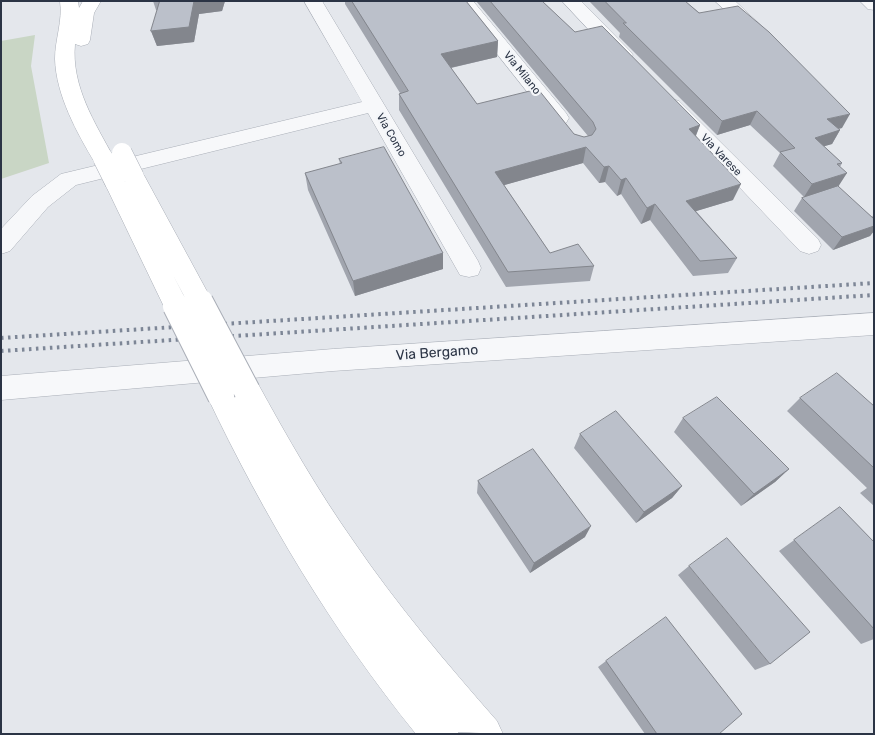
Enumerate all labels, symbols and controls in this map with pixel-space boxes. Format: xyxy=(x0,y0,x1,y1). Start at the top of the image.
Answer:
street label: Via Milano xyxy=(501,49,543,97)
street label: Via Como xyxy=(373,111,409,159)
street label: Via Varese xyxy=(698,131,744,179)
street label: Via Bergamo xyxy=(395,342,479,364)

